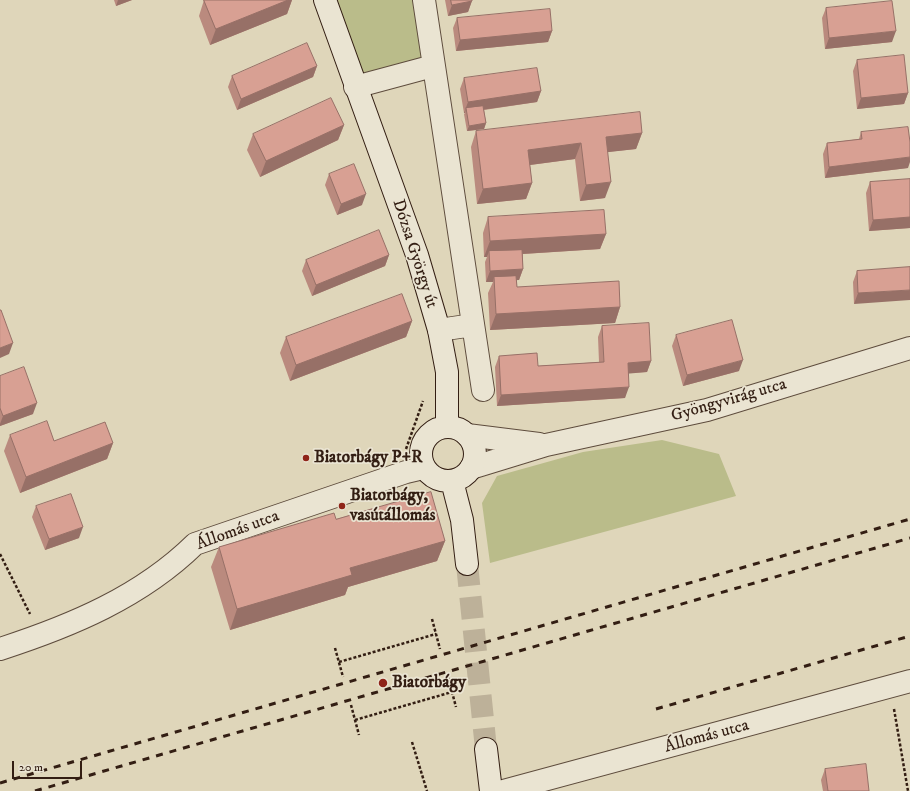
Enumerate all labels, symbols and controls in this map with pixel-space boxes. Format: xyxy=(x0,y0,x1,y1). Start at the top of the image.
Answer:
street label: Dózsa György út xyxy=(387,197,441,311)
street label: Gyöngyvirág utca xyxy=(669,375,789,427)
place label: Biatorbágy P+R xyxy=(314,448,422,468)
marker: Biatorbágy P+R xyxy=(301,453,311,463)
place label: Biatorbágy, vasútállomás xyxy=(350,486,435,526)
marker: Biatorbágy, vasútállomás xyxy=(337,501,347,511)
street label: Állomás utca xyxy=(194,507,282,555)
place label: Biatorbágy xyxy=(392,673,466,693)
marker: Biatorbágy xyxy=(377,677,389,689)
street label: Állomás utca xyxy=(662,716,752,758)
scale bar xyxy=(14,753,84,779)
text: 20 m xyxy=(19,760,43,775)

